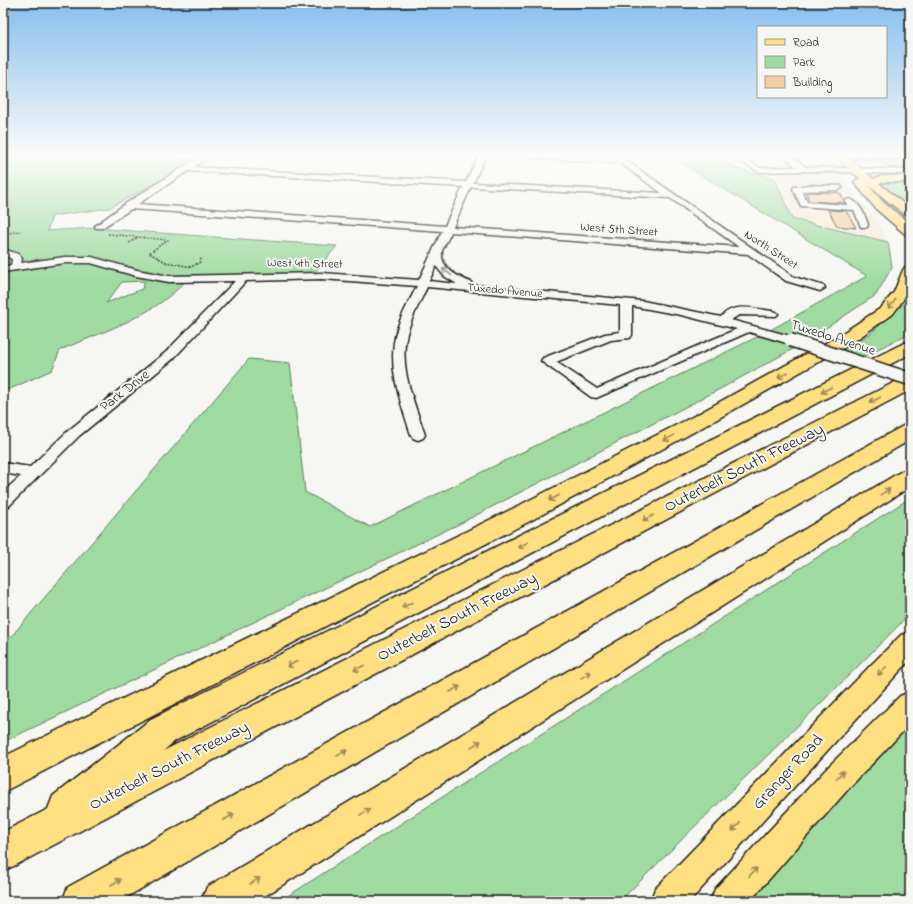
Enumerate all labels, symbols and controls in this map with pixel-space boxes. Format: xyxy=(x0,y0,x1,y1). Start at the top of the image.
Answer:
legend xyxy=(757,26,887,98)
text: Road xyxy=(793,34,819,52)
text: Park xyxy=(793,54,815,72)
text: Building xyxy=(792,74,832,93)
street label: West 5th Street xyxy=(580,218,658,242)
street label: North Street xyxy=(740,226,802,274)
street label: West 4th Street xyxy=(267,254,343,274)
one-way arrow xyxy=(441,268,452,277)
street label: Tuxedo Avenue xyxy=(467,279,544,303)
one-way arrow xyxy=(887,299,896,310)
street label: Tuxedo Avenue xyxy=(788,314,879,362)
street label: Park Drive xyxy=(96,364,155,417)
one-way arrow xyxy=(777,371,789,379)
one-way arrow xyxy=(820,387,832,394)
one-way arrow xyxy=(870,397,882,405)
street label: Outerbelt South Freeway xyxy=(660,417,829,520)
one-way arrow xyxy=(663,434,675,442)
one-way arrow xyxy=(879,487,891,495)
one-way arrow xyxy=(548,495,560,502)
one-way arrow xyxy=(642,515,654,522)
one-way arrow xyxy=(517,542,529,550)
street label: Outerbelt South Freeway xyxy=(373,566,542,669)
one-way arrow xyxy=(402,602,414,609)
one-way arrow xyxy=(286,661,298,668)
one-way arrow xyxy=(353,665,365,672)
one-way arrow xyxy=(877,666,887,676)
one-way arrow xyxy=(580,671,592,679)
one-way arrow xyxy=(449,685,461,692)
street label: Outerbelt South Freeway xyxy=(85,715,254,818)
street label: Granger Road xyxy=(746,728,831,817)
one-way arrow xyxy=(470,740,481,748)
one-way arrow xyxy=(336,749,348,757)
one-way arrow xyxy=(835,770,845,780)
one-way arrow xyxy=(359,808,371,816)
one-way arrow xyxy=(223,813,235,821)
one-way arrow xyxy=(731,822,741,832)
one-way arrow xyxy=(748,867,758,877)
one-way arrow xyxy=(249,876,261,884)
one-way arrow xyxy=(110,877,122,885)

